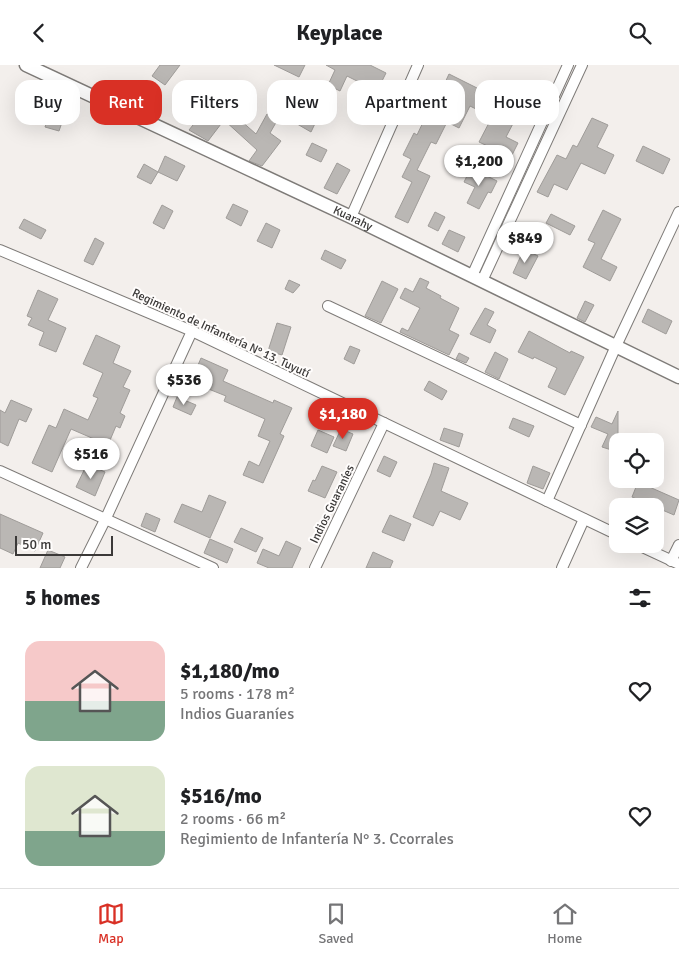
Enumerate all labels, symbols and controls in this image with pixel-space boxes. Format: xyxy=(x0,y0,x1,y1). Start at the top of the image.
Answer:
icon: back xyxy=(25,19,53,47)
text: Keyplace xyxy=(296,19,383,46)
icon: search xyxy=(626,19,654,47)
chip: Buy xyxy=(15,80,80,125)
chip: Rent xyxy=(90,80,162,125)
chip: Filters xyxy=(172,80,257,125)
chip: New xyxy=(267,80,337,125)
chip: Apartment xyxy=(347,80,465,125)
chip: House xyxy=(475,80,559,125)
pin: $1,200 xyxy=(438,145,520,187)
text: $1,200 xyxy=(455,151,503,171)
street label: Kuarahy xyxy=(331,203,375,235)
pin: $849 xyxy=(495,221,555,264)
text: $849 xyxy=(508,228,542,248)
street label: Regimiento de Infantería N° 13. Tuyutí xyxy=(129,286,313,382)
pin: $536 xyxy=(154,363,214,406)
text: $536 xyxy=(167,370,201,390)
pin: $1,180 xyxy=(302,397,384,440)
text: $1,180 xyxy=(319,404,367,424)
map controls xyxy=(609,433,664,553)
button: locate xyxy=(609,433,664,488)
pin: $516 xyxy=(61,437,121,480)
text: $516 xyxy=(74,444,108,464)
street label: Indios Guaraníes xyxy=(307,462,358,546)
button: layers xyxy=(609,498,664,553)
scale bar xyxy=(15,533,112,556)
text: 50 m xyxy=(22,536,51,553)
icon: filters xyxy=(626,584,654,612)
text: 5 homes xyxy=(25,585,100,611)
text: $1,180/mo xyxy=(180,658,279,684)
icon: home xyxy=(65,661,125,721)
icon: heart xyxy=(626,677,654,705)
text: 5 rooms · 178 m² xyxy=(180,684,295,704)
text: Indios Guaraníes xyxy=(180,704,294,724)
text: $516/mo xyxy=(180,783,262,809)
icon: home xyxy=(65,786,125,846)
icon: heart xyxy=(626,802,654,830)
text: 2 rooms · 66 m² xyxy=(180,809,286,829)
text: Regimiento de Infantería N° 3. Ccorrales xyxy=(180,829,454,849)
tab: Map xyxy=(97,900,125,947)
tab: Saved xyxy=(318,900,354,947)
tab: Home xyxy=(547,900,582,947)

